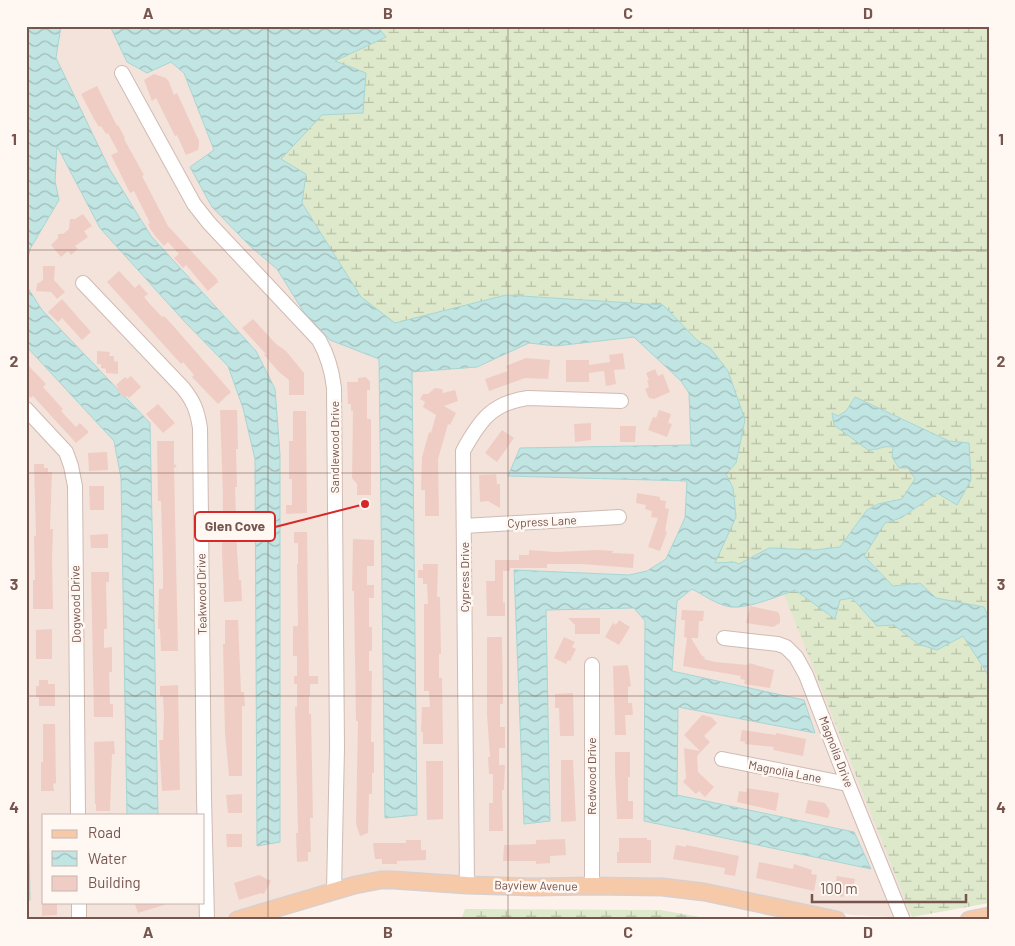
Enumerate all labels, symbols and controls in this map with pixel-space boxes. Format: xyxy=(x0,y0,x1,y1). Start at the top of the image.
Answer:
text: A xyxy=(143,3,154,22)
text: B xyxy=(383,3,393,22)
text: C xyxy=(623,3,633,22)
text: D xyxy=(863,3,873,22)
text: 1 xyxy=(11,129,17,148)
text: 1 xyxy=(998,129,1004,148)
text: 2 xyxy=(10,351,19,370)
text: 2 xyxy=(997,351,1006,370)
street label: Sandlewood Drive xyxy=(327,401,341,493)
callout: Glen Cove xyxy=(195,512,275,541)
street label: Cypress Lane xyxy=(507,512,577,530)
text: Glen Cove xyxy=(205,517,266,534)
street label: Cypress Drive xyxy=(457,542,471,612)
street label: Teakwood Drive xyxy=(193,553,209,635)
street label: Dogwood Drive xyxy=(67,565,83,643)
text: 3 xyxy=(10,574,18,593)
text: 3 xyxy=(997,574,1005,593)
street label: Magnolia Drive xyxy=(817,714,857,789)
street label: Redwood Drive xyxy=(584,737,598,815)
street label: Magnolia Lane xyxy=(747,757,823,785)
text: 4 xyxy=(9,797,19,816)
text: 4 xyxy=(996,797,1006,816)
legend xyxy=(42,814,205,904)
text: Road xyxy=(88,823,121,841)
text: Water xyxy=(88,849,127,867)
scale bar xyxy=(812,871,966,903)
text: Building xyxy=(88,873,141,891)
street label: Bayview Avenue xyxy=(494,877,578,893)
text: 100 m xyxy=(820,879,858,897)
text: A xyxy=(143,922,154,941)
text: B xyxy=(383,922,393,941)
text: C xyxy=(623,922,633,941)
text: D xyxy=(863,922,873,941)

